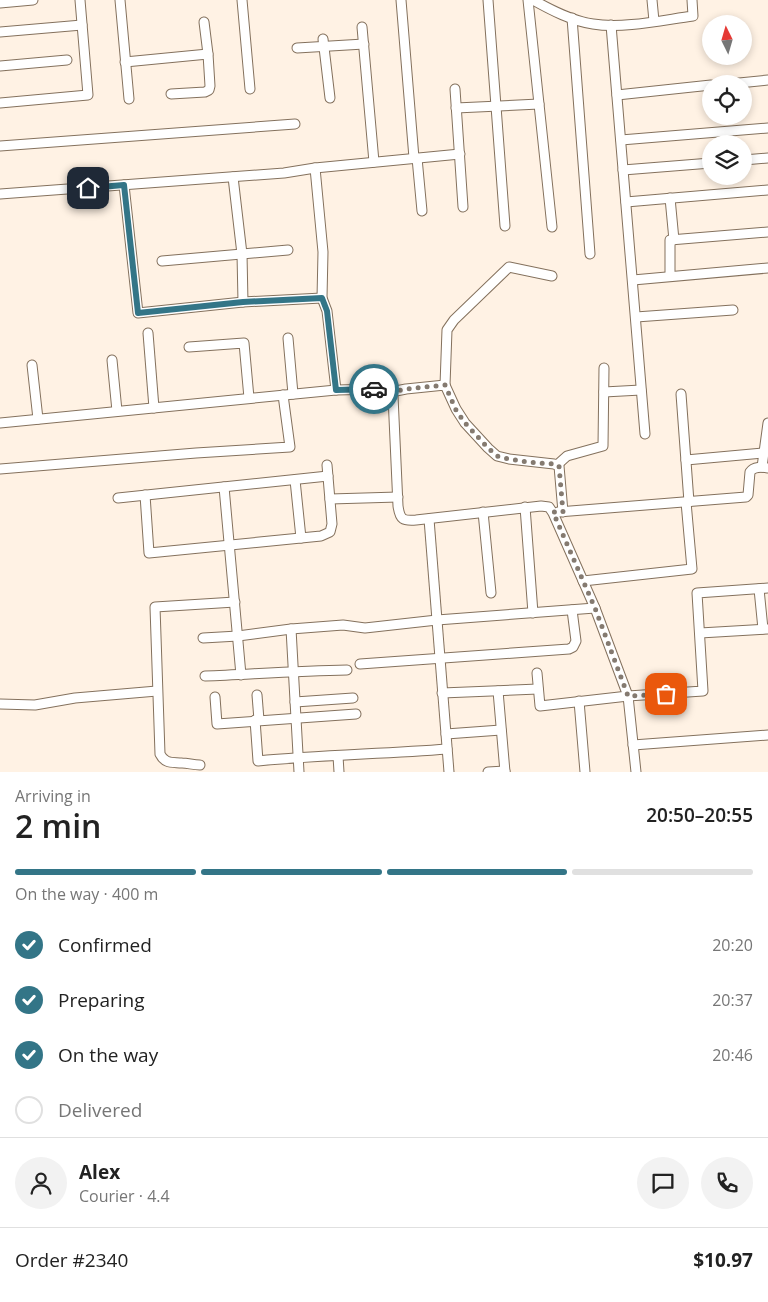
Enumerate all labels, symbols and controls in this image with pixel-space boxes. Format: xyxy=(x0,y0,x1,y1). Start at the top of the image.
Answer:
north arrow xyxy=(702,15,752,65)
map controls xyxy=(702,15,752,185)
button: locate xyxy=(702,75,752,125)
button: layers xyxy=(702,135,752,185)
pin xyxy=(67,167,109,209)
icon: home xyxy=(74,174,102,202)
courier xyxy=(349,364,399,414)
icon: car xyxy=(360,375,388,403)
pin xyxy=(645,673,687,715)
icon: bag xyxy=(652,680,680,708)
text: Arriving in xyxy=(15,785,91,807)
text: 20:50–20:55 xyxy=(646,802,753,828)
text: 2 min xyxy=(15,804,101,847)
text: On the way · 400 m xyxy=(15,883,158,905)
icon: check xyxy=(15,931,43,959)
text: Confirmed xyxy=(58,932,152,958)
text: 20:20 xyxy=(712,934,753,956)
icon: check xyxy=(15,986,43,1014)
text: Preparing xyxy=(58,987,145,1013)
text: 20:37 xyxy=(712,989,753,1011)
icon: check xyxy=(15,1041,43,1069)
text: On the way xyxy=(58,1042,158,1068)
text: 20:46 xyxy=(712,1044,753,1066)
text: Delivered xyxy=(58,1097,142,1123)
button: person xyxy=(15,1157,67,1209)
button: chat xyxy=(637,1157,689,1209)
button: phone xyxy=(701,1157,753,1209)
text: Alex xyxy=(79,1159,120,1185)
text: Courier · 4.4 xyxy=(79,1185,170,1207)
text: Order #2340 xyxy=(15,1247,128,1273)
text: $10.97 xyxy=(693,1247,753,1273)

